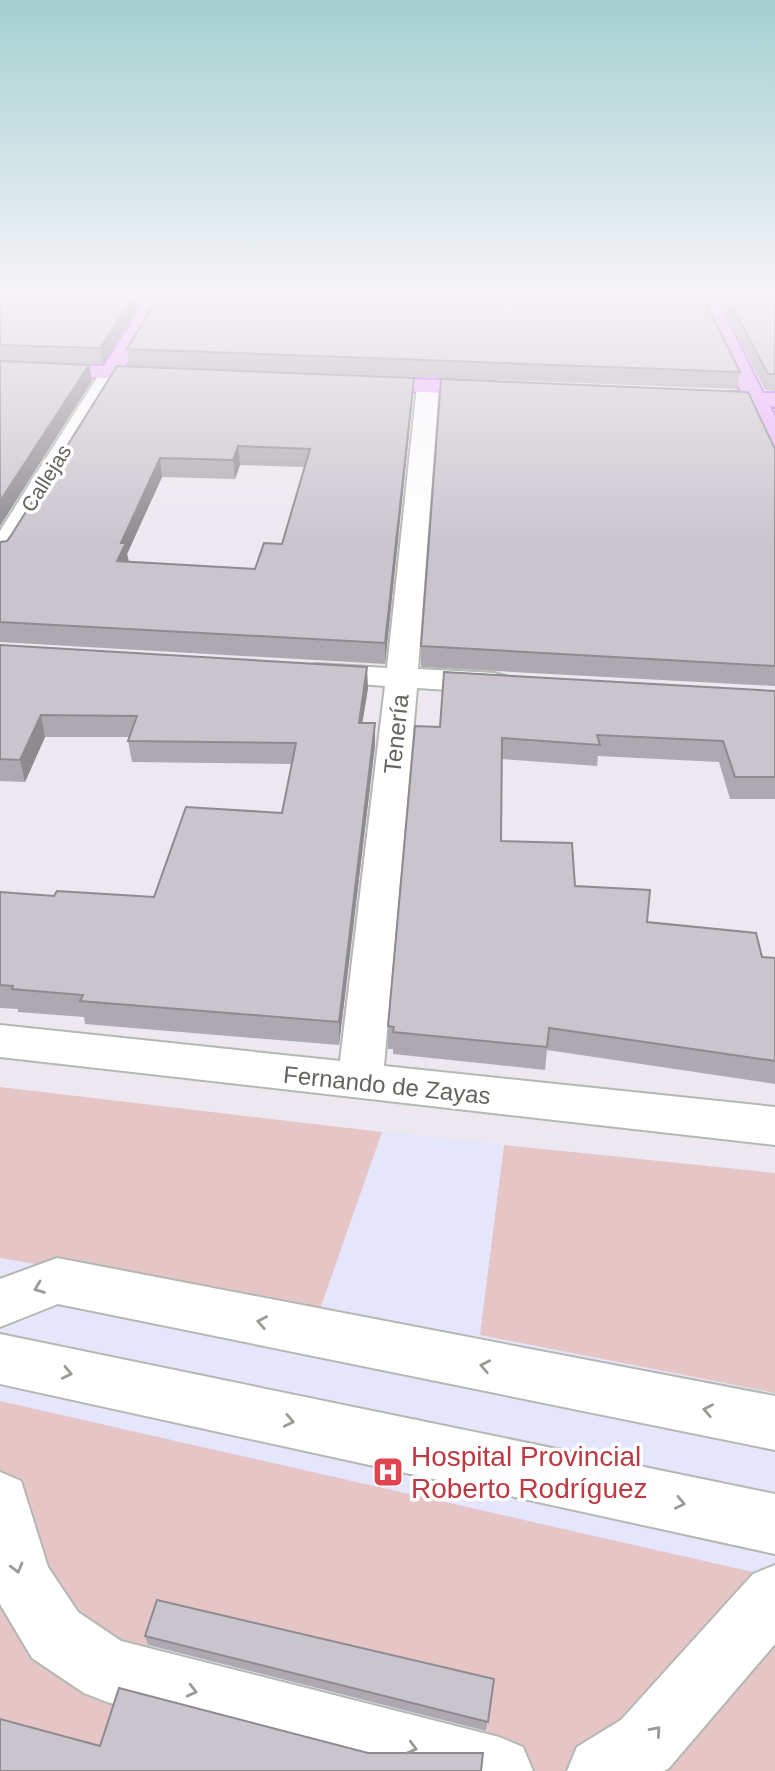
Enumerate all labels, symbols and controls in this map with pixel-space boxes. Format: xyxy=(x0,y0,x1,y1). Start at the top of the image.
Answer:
street label: Callejas xyxy=(16,440,76,516)
street label: Tenería xyxy=(378,692,414,775)
street label: Fernando de Zayas xyxy=(282,1061,492,1109)
one-way arrow xyxy=(34,1280,46,1294)
one-way arrow xyxy=(256,1315,268,1330)
one-way arrow xyxy=(479,1359,491,1374)
one-way arrow xyxy=(61,1365,73,1380)
one-way arrow xyxy=(702,1403,714,1418)
one-way arrow xyxy=(283,1412,295,1427)
place label: Hospital Provincial Roberto Rodríguez xyxy=(411,1441,648,1504)
hospital icon: Hospital Provincial Roberto Rodríguez xyxy=(371,1455,405,1489)
one-way arrow xyxy=(674,1495,686,1510)
one-way arrow xyxy=(9,1562,24,1574)
one-way arrow xyxy=(186,1683,198,1698)
one-way arrow xyxy=(648,1727,660,1740)
one-way arrow xyxy=(406,1740,418,1754)

